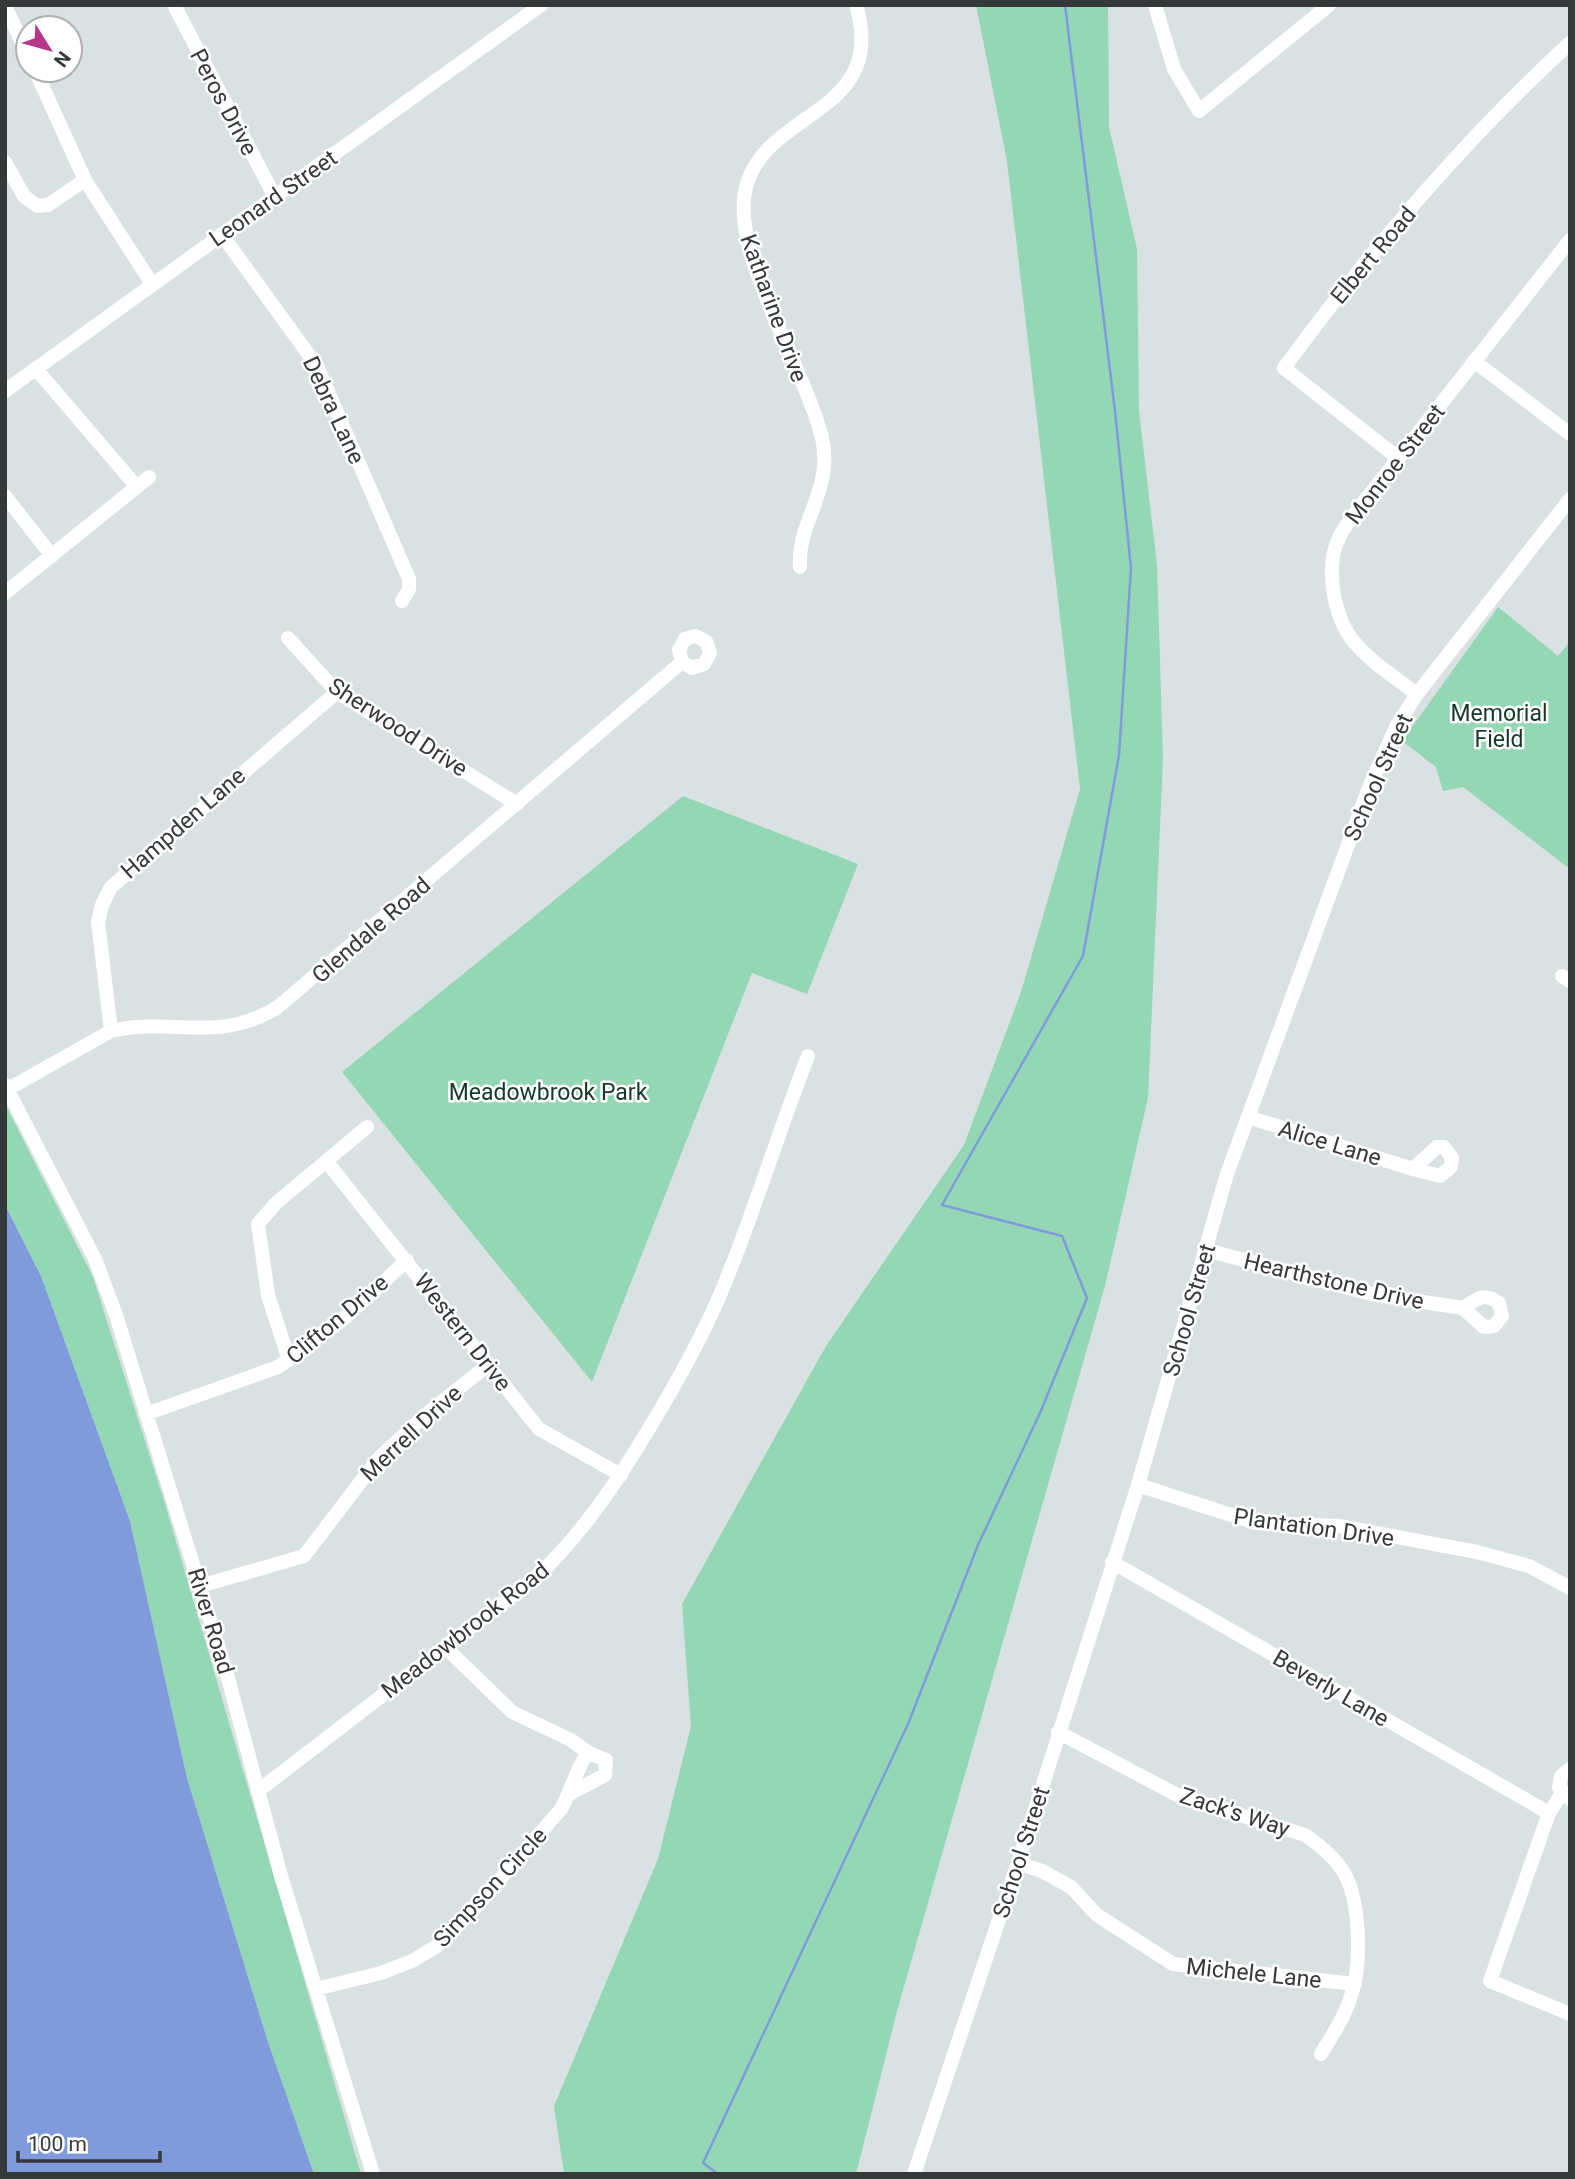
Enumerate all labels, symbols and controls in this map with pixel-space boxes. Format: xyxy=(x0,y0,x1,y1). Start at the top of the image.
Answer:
north arrow xyxy=(14,14,84,84)
street label: Peros Drive xyxy=(184,44,263,160)
text: N xyxy=(49,47,75,71)
street label: Leonard Street xyxy=(204,144,342,252)
street label: Elbert Road xyxy=(1325,201,1422,309)
street label: Katharine Drive xyxy=(734,231,813,386)
street label: Debra Lane xyxy=(297,352,370,468)
street label: Monroe Street xyxy=(1340,399,1451,530)
street label: Sherwood Drive xyxy=(323,672,472,782)
park label: Memorial Field xyxy=(1450,700,1548,753)
street label: School Street xyxy=(1338,709,1419,845)
street label: Hampden Lane xyxy=(116,762,251,885)
street label: Glendale Road xyxy=(307,872,436,989)
park label: Meadowbrook Park xyxy=(449,1079,648,1106)
street label: Alice Lane xyxy=(1275,1115,1384,1172)
street label: School Street xyxy=(1158,1241,1221,1380)
street label: Hearthstone Drive xyxy=(1241,1248,1427,1315)
street label: Western Drive xyxy=(408,1268,517,1396)
street label: Clifton Drive xyxy=(281,1269,394,1370)
street label: Merrell Drive xyxy=(355,1380,468,1487)
street label: Plantation Drive xyxy=(1232,1503,1396,1552)
street label: Meadowbrook Road xyxy=(376,1557,554,1704)
street label: River Road xyxy=(182,1565,239,1677)
street label: Beverly Lane xyxy=(1268,1644,1394,1732)
street label: Zack's Way xyxy=(1176,1782,1293,1843)
street label: School Street xyxy=(988,1783,1055,1921)
street label: Simpson Circle xyxy=(428,1822,553,1953)
street label: Michele Lane xyxy=(1185,1953,1323,1994)
scale bar xyxy=(18,2120,159,2164)
text: 100 m xyxy=(28,2132,87,2156)

